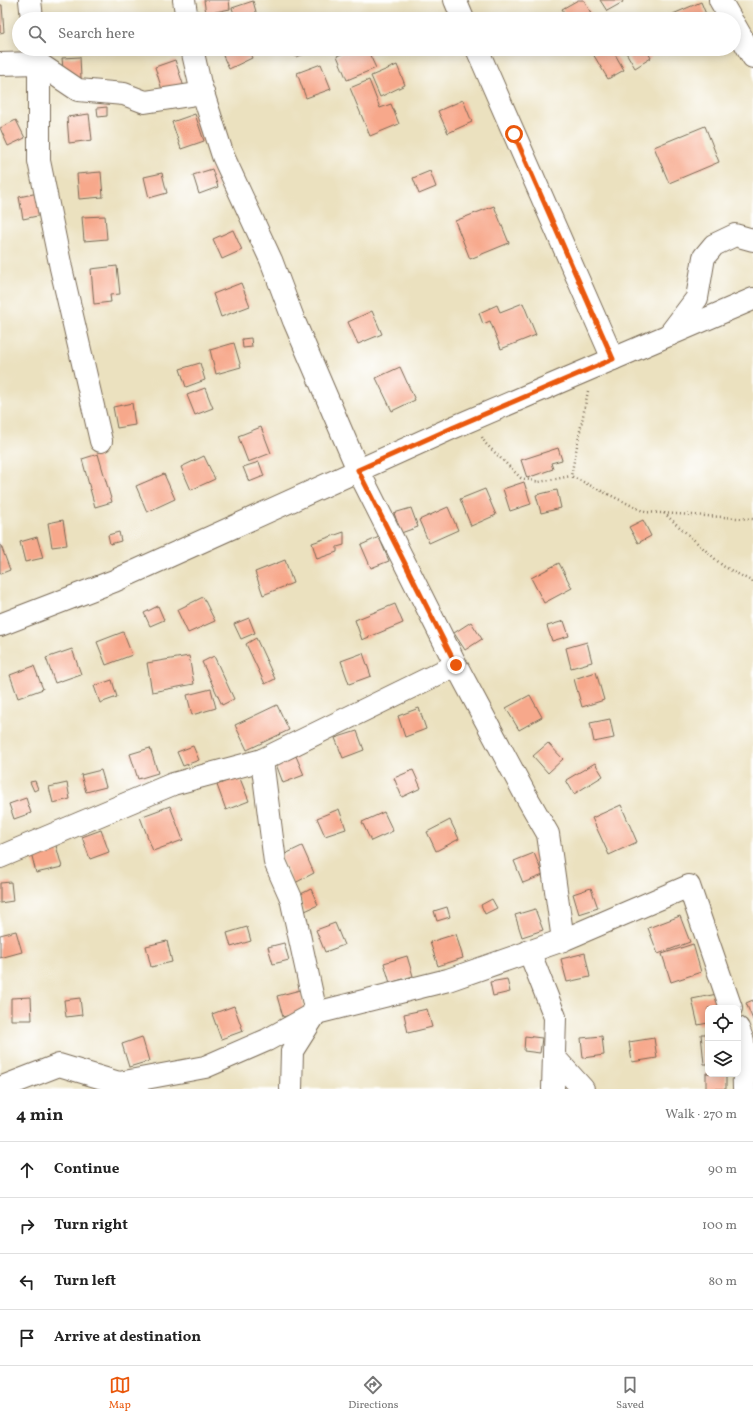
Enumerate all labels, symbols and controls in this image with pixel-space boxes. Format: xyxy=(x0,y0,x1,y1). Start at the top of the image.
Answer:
search box xyxy=(12,12,741,56)
icon: search xyxy=(26,23,48,45)
text: Search here xyxy=(58,24,135,45)
route start xyxy=(505,125,523,143)
route end xyxy=(447,656,465,674)
map controls xyxy=(705,1005,741,1077)
button: locate xyxy=(705,1005,741,1041)
button: layers xyxy=(705,1041,741,1077)
text: 4 min xyxy=(16,1104,63,1127)
text: Walk · 270 m xyxy=(665,1106,737,1124)
icon: ahead xyxy=(16,1159,38,1181)
text: Continue xyxy=(54,1159,119,1180)
text: 90 m xyxy=(708,1161,737,1179)
icon: right xyxy=(16,1215,38,1237)
text: Turn right xyxy=(54,1215,128,1236)
text: 100 m xyxy=(702,1217,737,1235)
icon: left xyxy=(16,1271,38,1293)
text: Turn left xyxy=(54,1271,116,1292)
text: 80 m xyxy=(708,1273,737,1291)
icon: arrive xyxy=(16,1327,38,1349)
text: Arrive at destination xyxy=(54,1327,201,1348)
tab: Map xyxy=(109,1374,131,1413)
tab: Directions xyxy=(348,1374,399,1413)
tab: Saved xyxy=(616,1374,644,1413)

